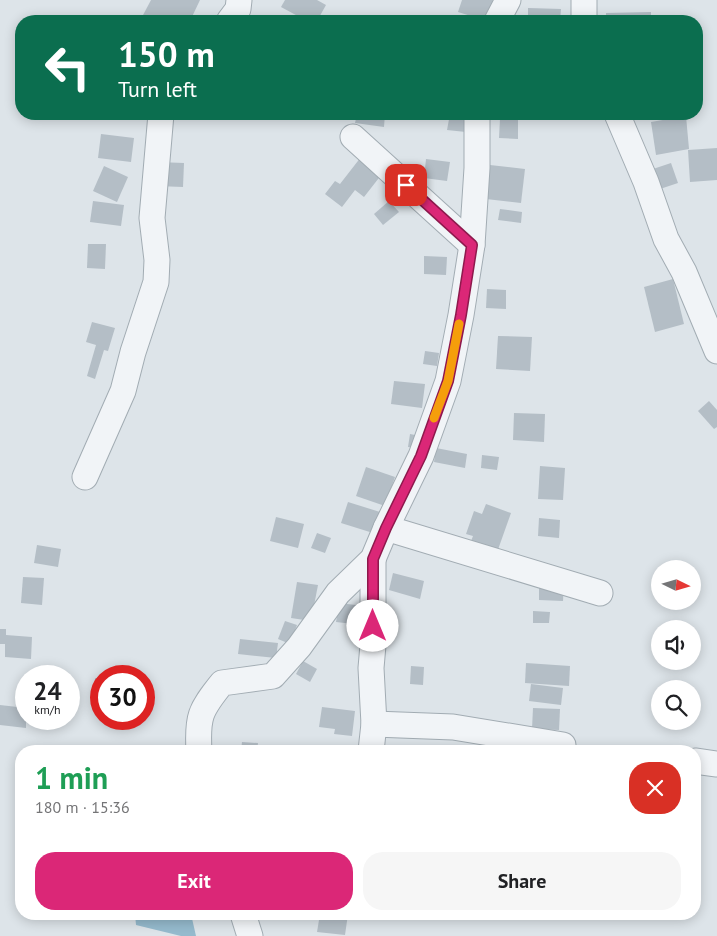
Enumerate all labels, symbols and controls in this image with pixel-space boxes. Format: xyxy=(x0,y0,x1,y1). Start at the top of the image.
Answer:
text: 150 m xyxy=(118,31,215,77)
icon: left xyxy=(35,35,100,100)
text: Turn left xyxy=(118,75,197,103)
pin xyxy=(385,164,427,206)
icon: arrive xyxy=(392,171,420,199)
north arrow xyxy=(651,560,701,610)
map controls xyxy=(651,560,701,730)
position arrow xyxy=(346,599,398,651)
button: sound xyxy=(651,620,701,670)
speed limit sign: 30 xyxy=(90,665,155,730)
text: 24 xyxy=(33,675,62,707)
button: search xyxy=(651,680,701,730)
text: km/h xyxy=(34,702,61,717)
text: 1 min xyxy=(35,758,108,797)
button: close xyxy=(629,762,681,814)
text: 180 m · 15:36 xyxy=(35,797,130,817)
button: Exit xyxy=(35,852,353,910)
button: Share xyxy=(363,852,681,910)

